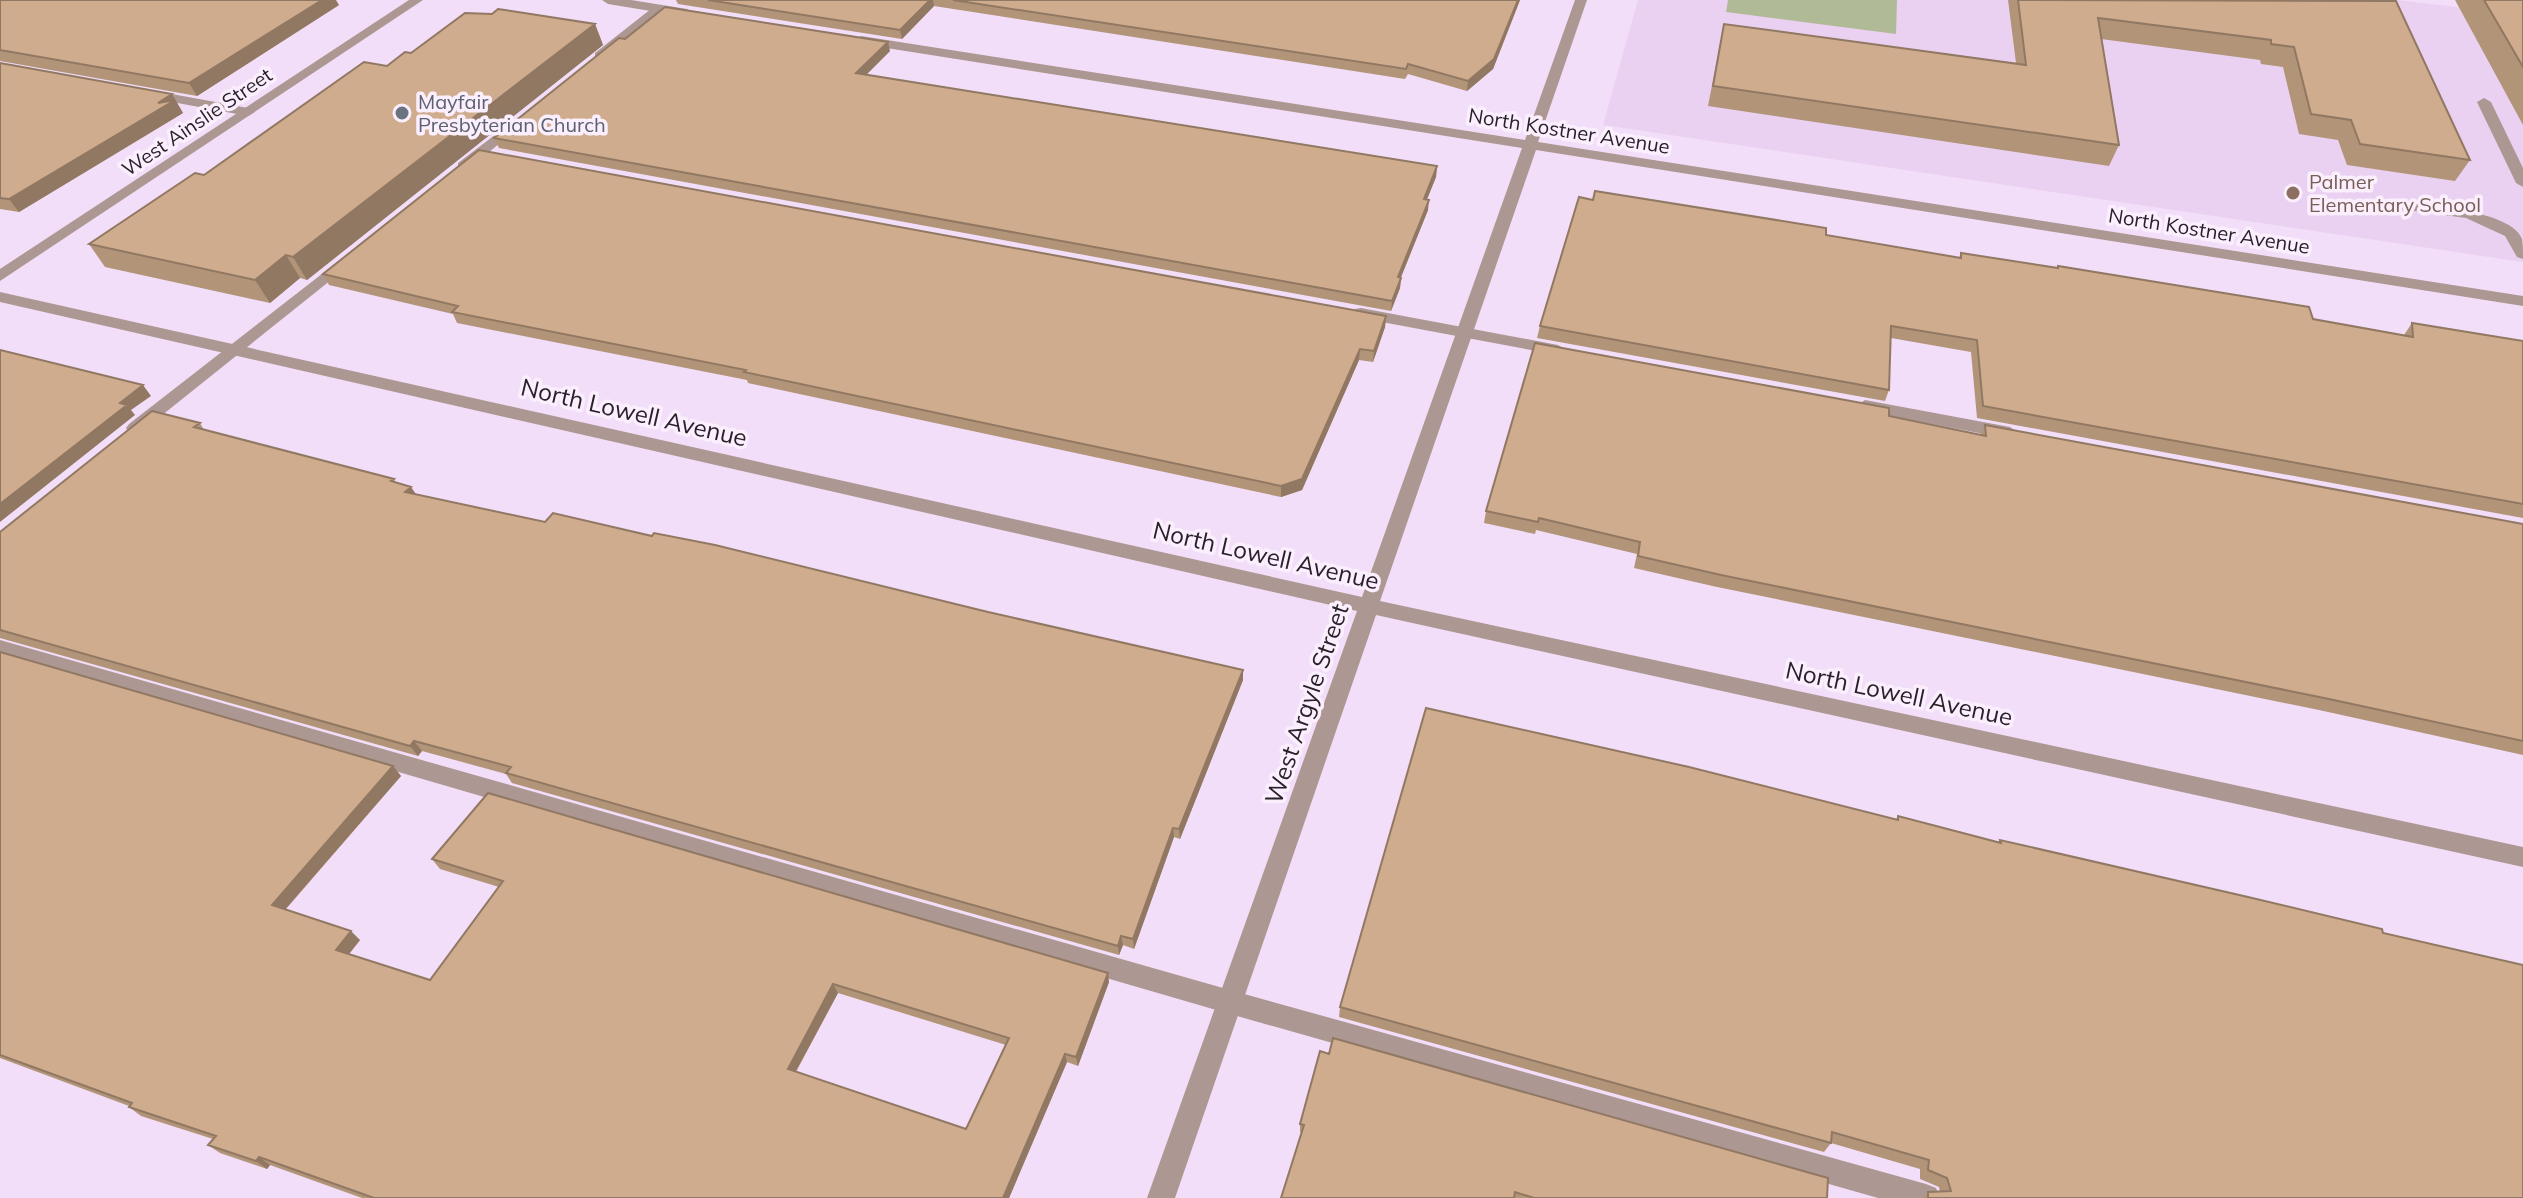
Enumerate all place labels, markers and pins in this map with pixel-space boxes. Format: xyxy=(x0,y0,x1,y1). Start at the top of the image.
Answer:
place label: Mayfair Presbyterian Church xyxy=(418,89,606,137)
marker: Mayfair Presbyterian Church xyxy=(393,104,411,122)
place label: Palmer Elementary School xyxy=(2309,169,2481,217)
marker: Palmer Elementary School xyxy=(2284,184,2302,202)

